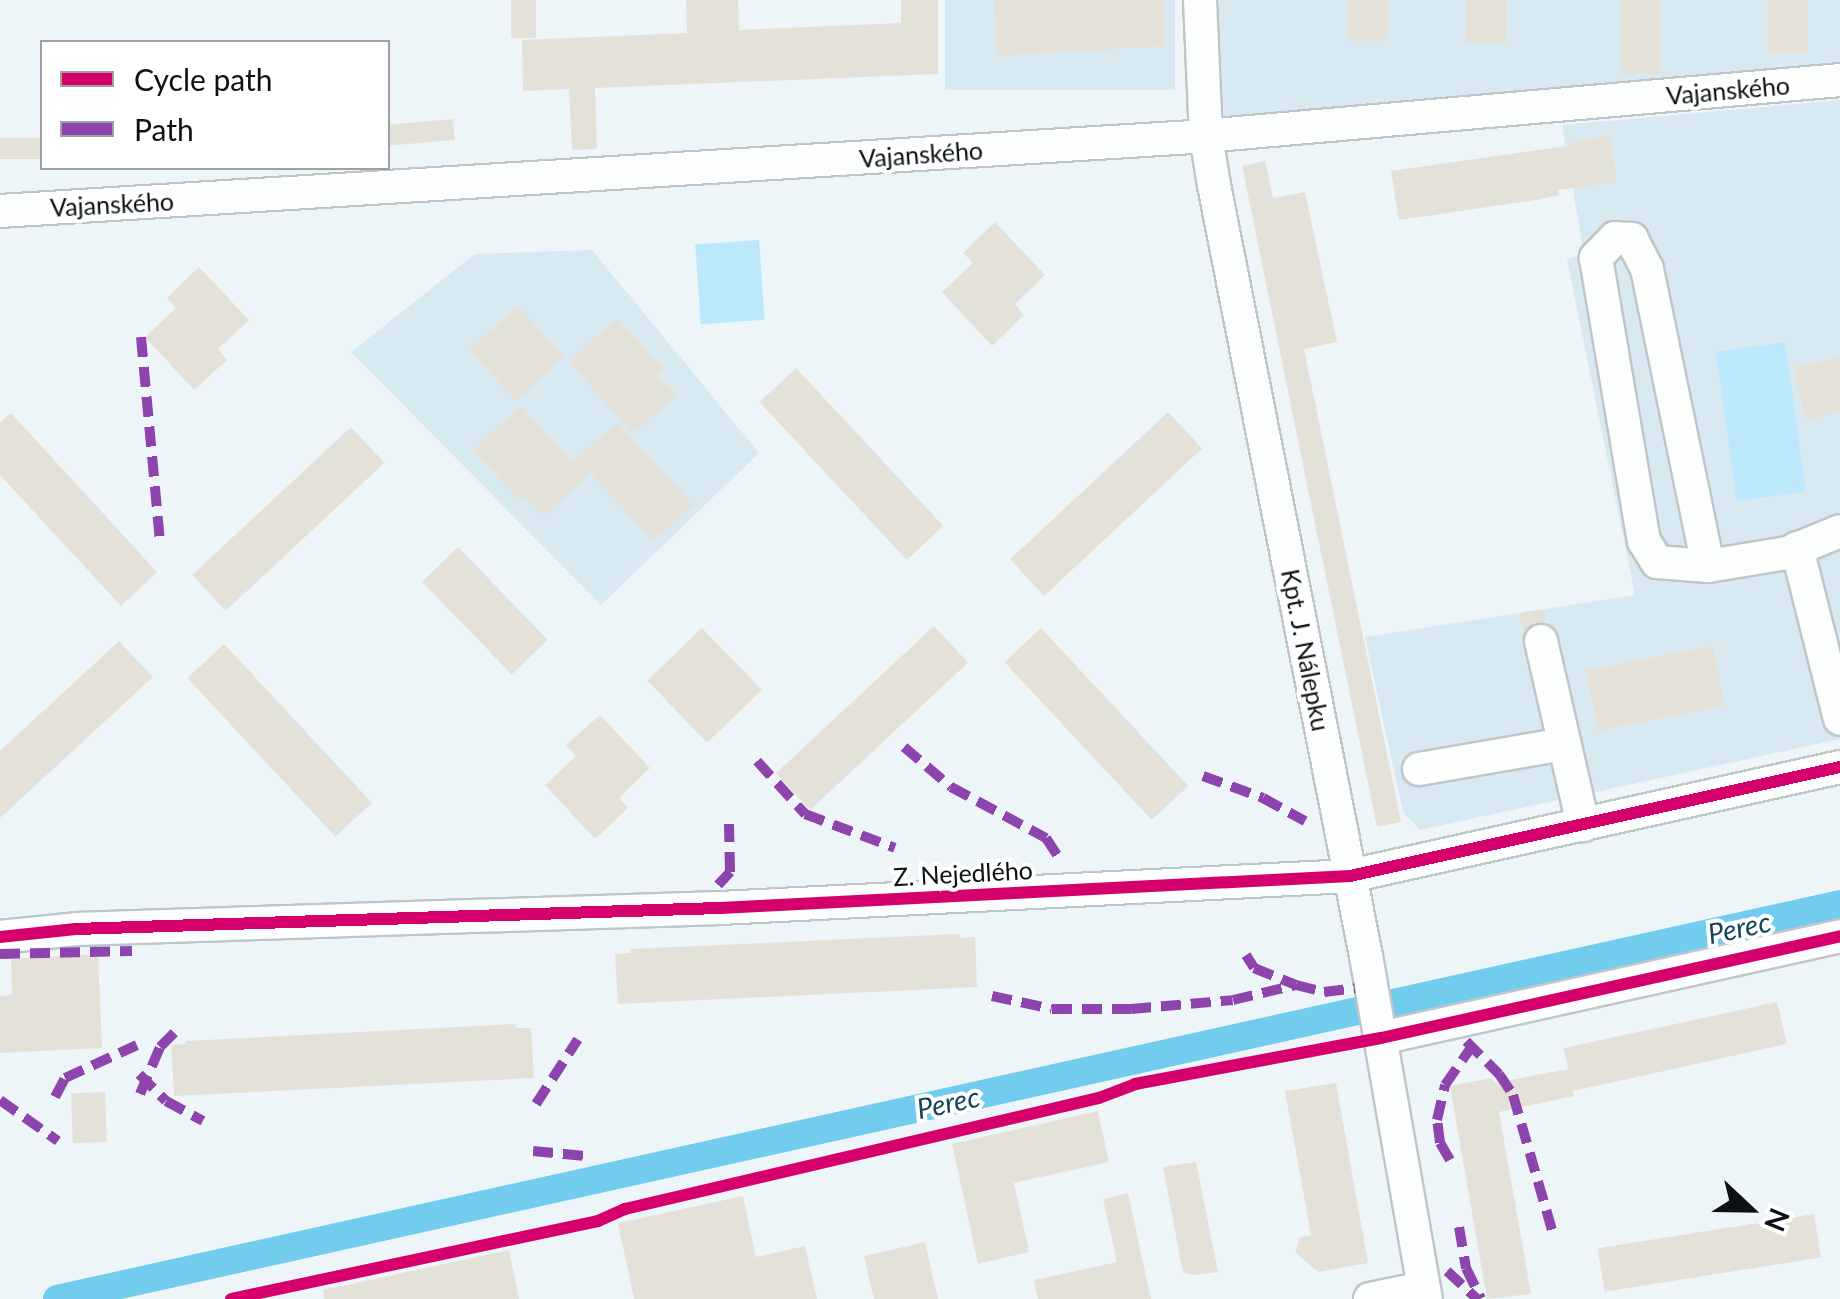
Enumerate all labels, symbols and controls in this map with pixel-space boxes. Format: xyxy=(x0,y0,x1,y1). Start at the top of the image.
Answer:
legend xyxy=(40,40,390,170)
text: Cycle path xyxy=(134,61,273,97)
street label: Vajanského xyxy=(1665,70,1791,110)
text: Path xyxy=(134,111,194,147)
street label: Vajanského xyxy=(858,135,984,173)
street label: Vajanského xyxy=(49,186,175,222)
street label: Kpt. J. Nálepku xyxy=(1276,566,1336,734)
street label: Z. Nejedlého xyxy=(892,854,1034,892)
water label: Perec xyxy=(1704,904,1774,950)
water label: Perec xyxy=(913,1079,983,1125)
north arrow xyxy=(1700,1159,1800,1259)
text: N xyxy=(1758,1204,1798,1237)

